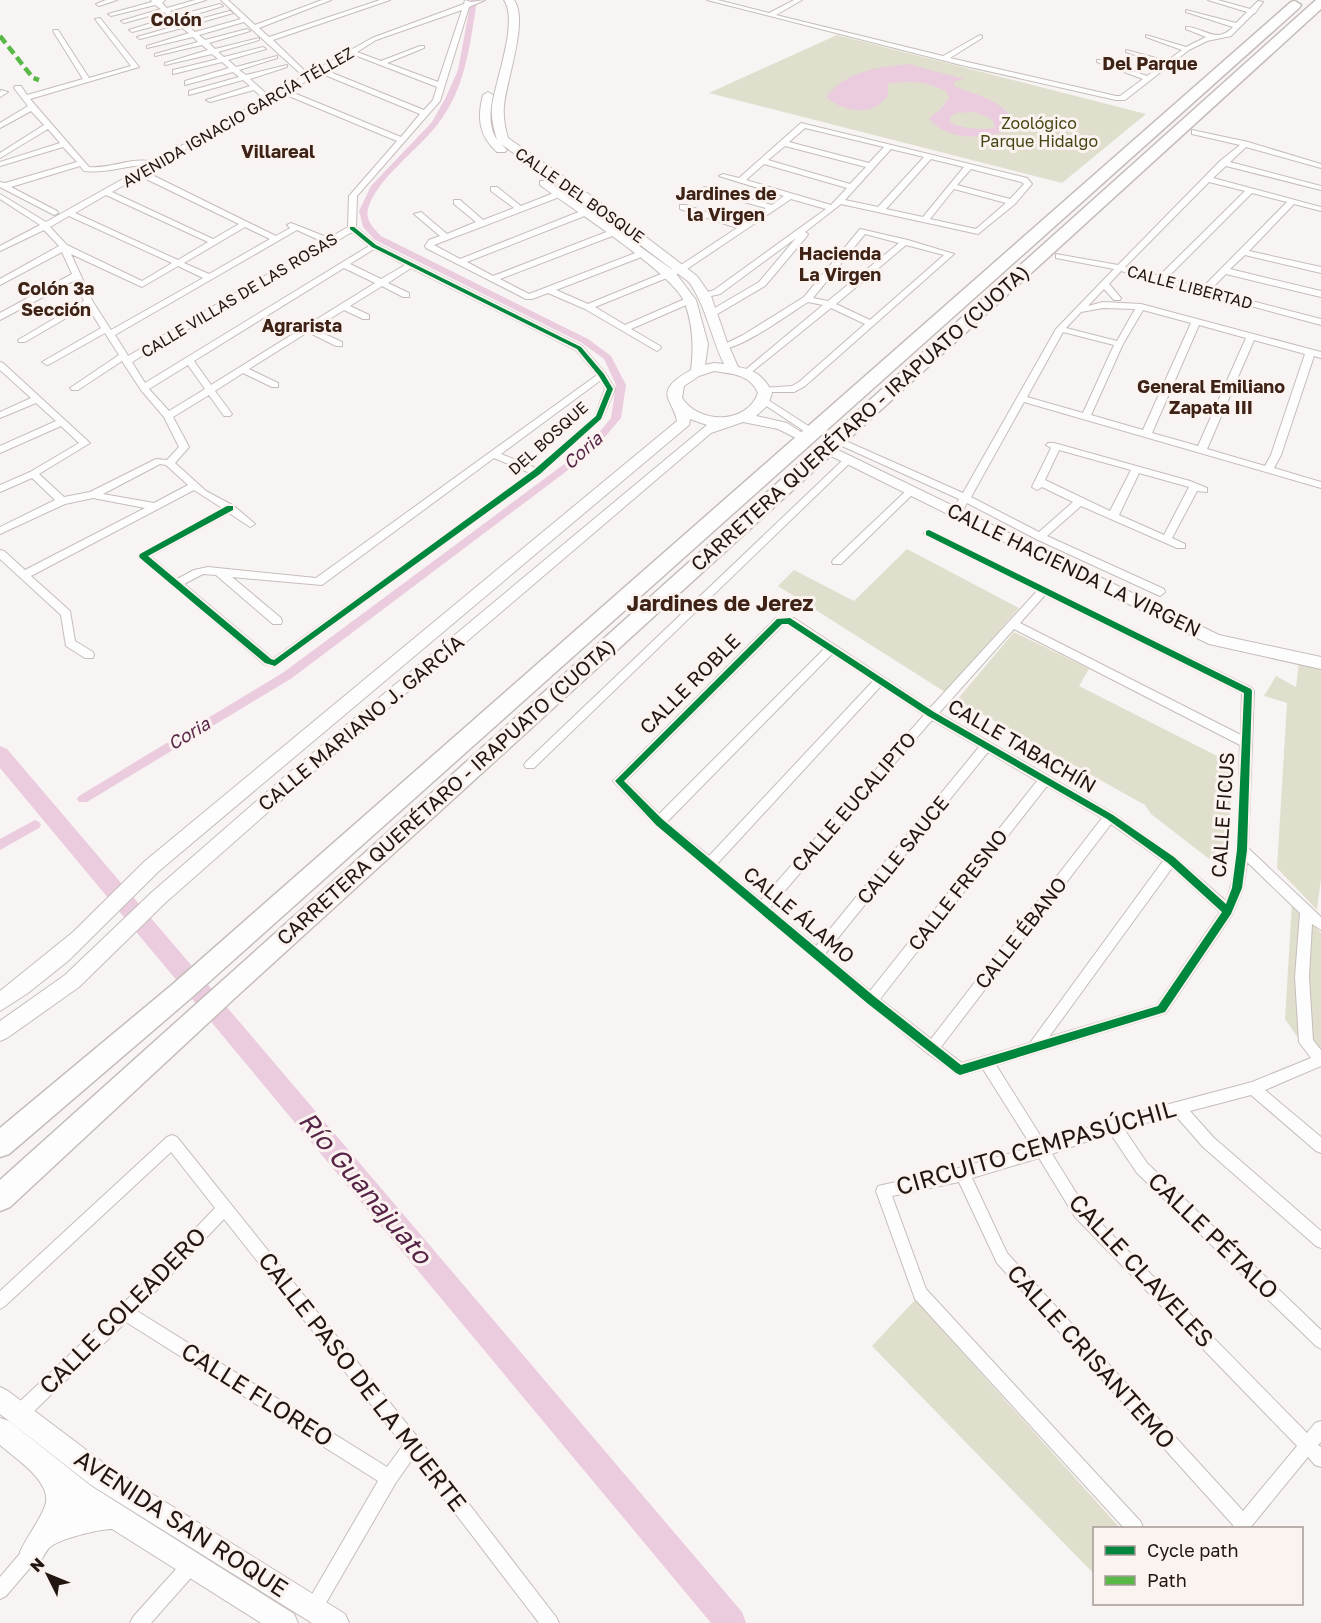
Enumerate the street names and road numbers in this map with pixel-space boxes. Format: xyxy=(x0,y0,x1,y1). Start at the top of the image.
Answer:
street label: AVENIDA IGNACIO GARCÍA TÉLLEZ xyxy=(119,42,357,192)
street label: CALLE DEL BOSQUE xyxy=(511,143,649,247)
street label: CALLE VILLAS DE LAS ROSAS xyxy=(137,228,341,362)
street label: CARRETERA QUERÉTARO - IRAPUATO (CUOTA) xyxy=(685,259,1033,576)
street label: CALLE LIBERTAD xyxy=(1125,261,1255,313)
street label: DEL BOSQUE xyxy=(504,397,592,479)
street label: CALLE HACIENDA LA VIRGEN xyxy=(944,497,1205,641)
street label: CALLE ROBLE xyxy=(634,628,744,738)
street label: CALLE MARIANO J. GARCÍA xyxy=(253,629,468,815)
street label: CARRETERA QUERÉTARO - IRAPUATO (CUOTA) xyxy=(271,633,619,950)
street label: CALLE TABACHÍN xyxy=(944,693,1101,797)
street label: CALLE EUCALIPTO xyxy=(786,727,920,876)
street label: CALLE FICUS xyxy=(1206,751,1238,879)
street label: CALLE SAUCE xyxy=(851,790,953,908)
street label: CALLE FRESNO xyxy=(902,824,1012,955)
street label: CALLE ÁLAMO xyxy=(739,861,860,968)
street label: CALLE ÉBANO xyxy=(969,872,1071,993)
street label: CIRCUITO CEMPASÚCHIL xyxy=(892,1093,1179,1200)
street label: CALLE PÉTALO xyxy=(1143,1165,1285,1304)
street label: CALLE CLAVELES xyxy=(1064,1187,1221,1353)
street label: CALLE COLEADERO xyxy=(33,1221,211,1399)
street label: CALLE PASO DE LA MUERTE xyxy=(253,1246,473,1516)
street label: CALLE CRISANTEMO xyxy=(1002,1258,1182,1454)
street label: CALLE FLOREO xyxy=(177,1336,339,1452)
street label: AVENIDA SAN ROQUE xyxy=(70,1443,294,1603)

